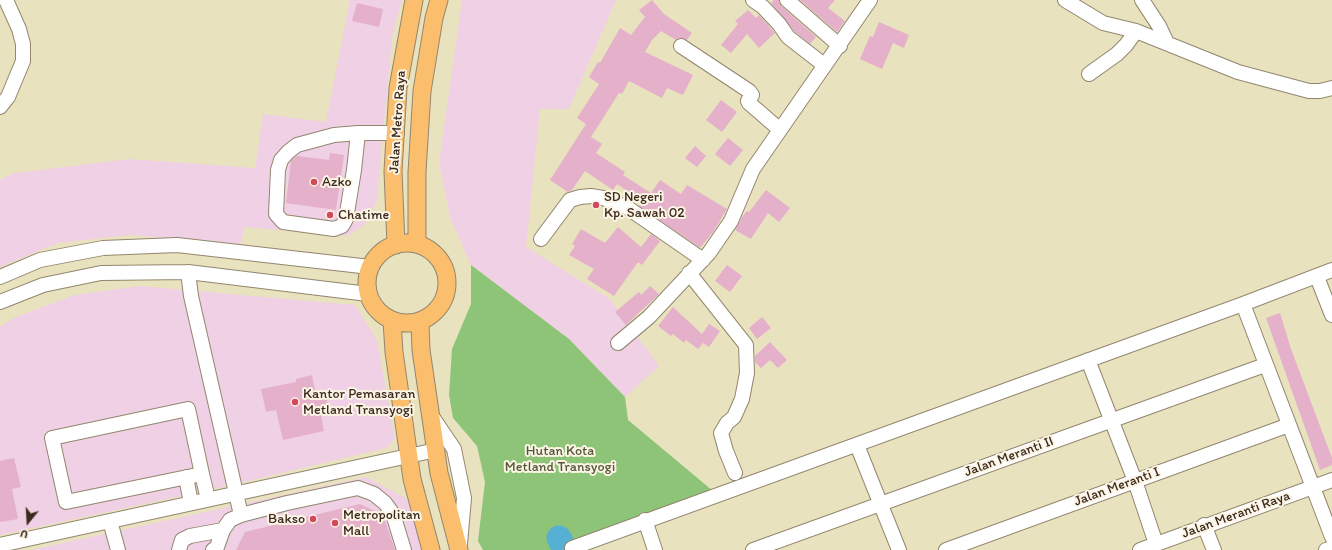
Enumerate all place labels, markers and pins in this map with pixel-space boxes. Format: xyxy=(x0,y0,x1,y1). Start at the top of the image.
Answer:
place label: Azko xyxy=(322,174,352,190)
marker: Azko xyxy=(309,177,319,187)
place label: SD Negeri Kp. Sawah 02 xyxy=(604,189,685,222)
marker: SD Negeri Kp. Sawah 02 xyxy=(591,200,601,210)
place label: Chatime xyxy=(338,207,389,223)
marker: Chatime xyxy=(325,210,335,220)
place label: Kantor Pemasaran Metland Transyogi xyxy=(303,386,415,418)
marker: Kantor Pemasaran Metland Transyogi xyxy=(290,397,300,407)
place label: Metropolitan Mall xyxy=(343,507,420,540)
place label: Bakso xyxy=(268,511,305,527)
marker: Bakso xyxy=(308,514,318,524)
marker: Metropolitan Mall xyxy=(330,518,340,528)

